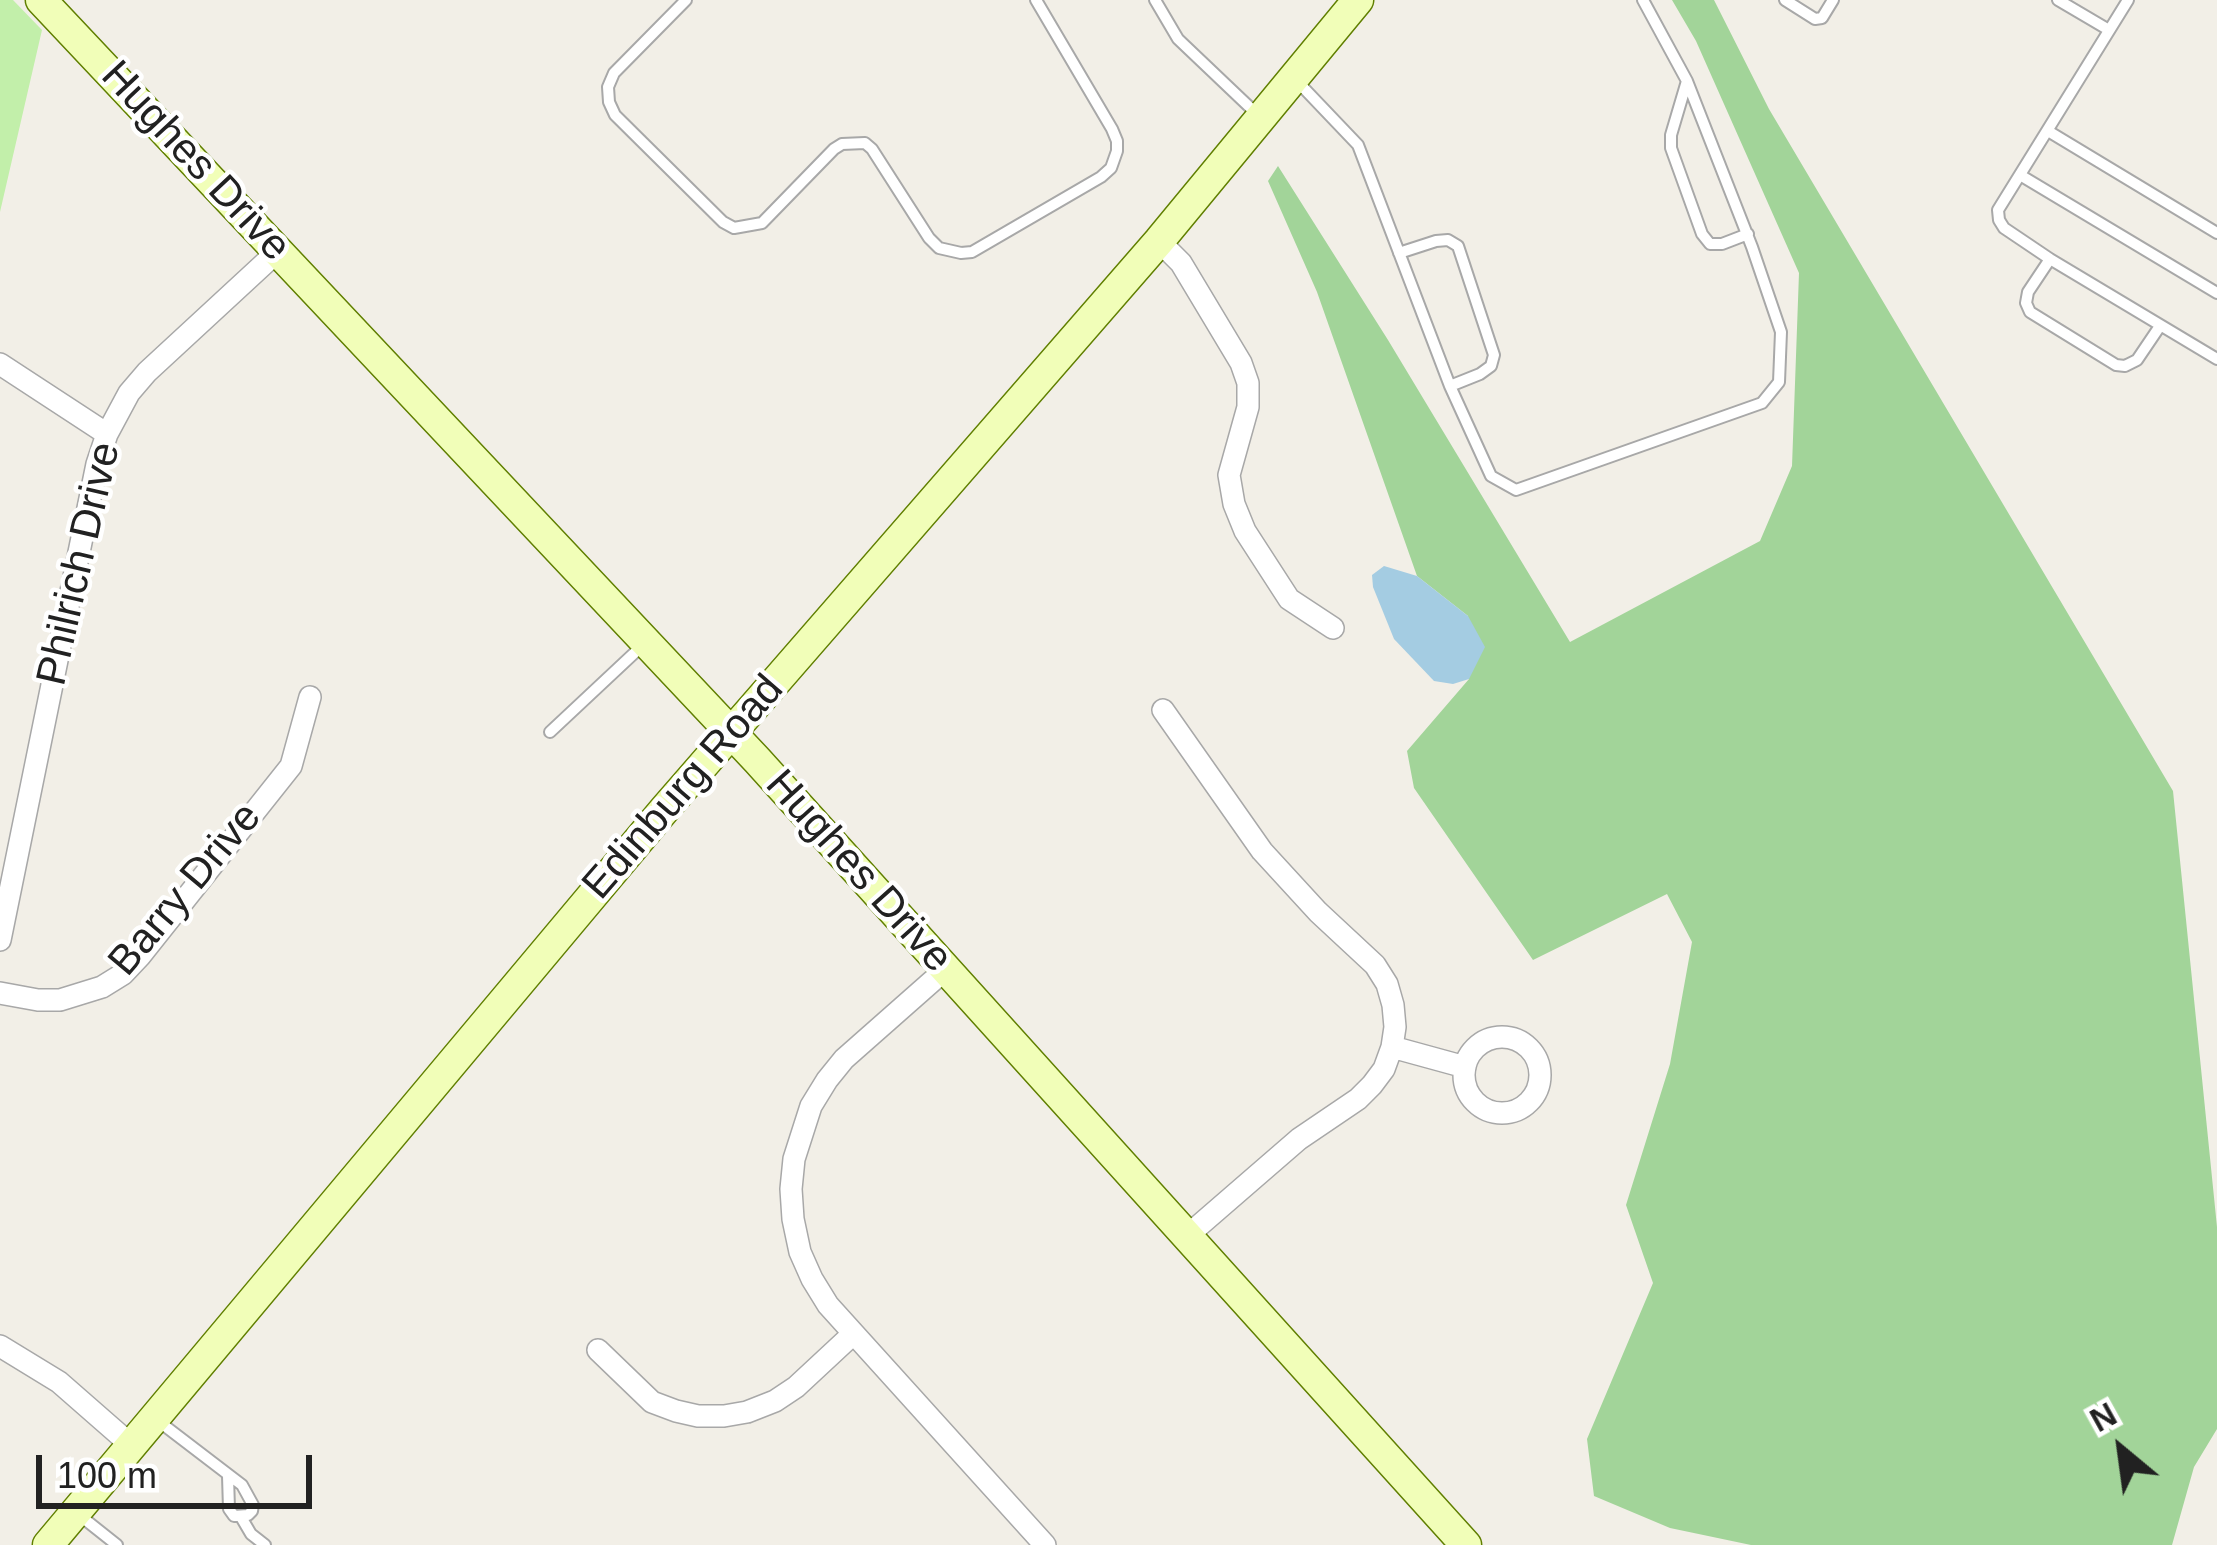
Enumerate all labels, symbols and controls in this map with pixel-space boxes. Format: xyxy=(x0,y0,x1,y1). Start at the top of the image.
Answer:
street label: Hughes Drive xyxy=(90,52,300,272)
street label: Philrich Drive xyxy=(28,438,132,690)
street label: Edinburg Road xyxy=(573,666,795,910)
street label: Hughes Drive xyxy=(754,761,962,983)
street label: Barry Drive xyxy=(99,793,273,987)
north arrow xyxy=(2061,1389,2181,1509)
text: N xyxy=(2084,1395,2123,1439)
scale bar xyxy=(42,1431,318,1505)
text: 100 m xyxy=(57,1455,157,1496)

